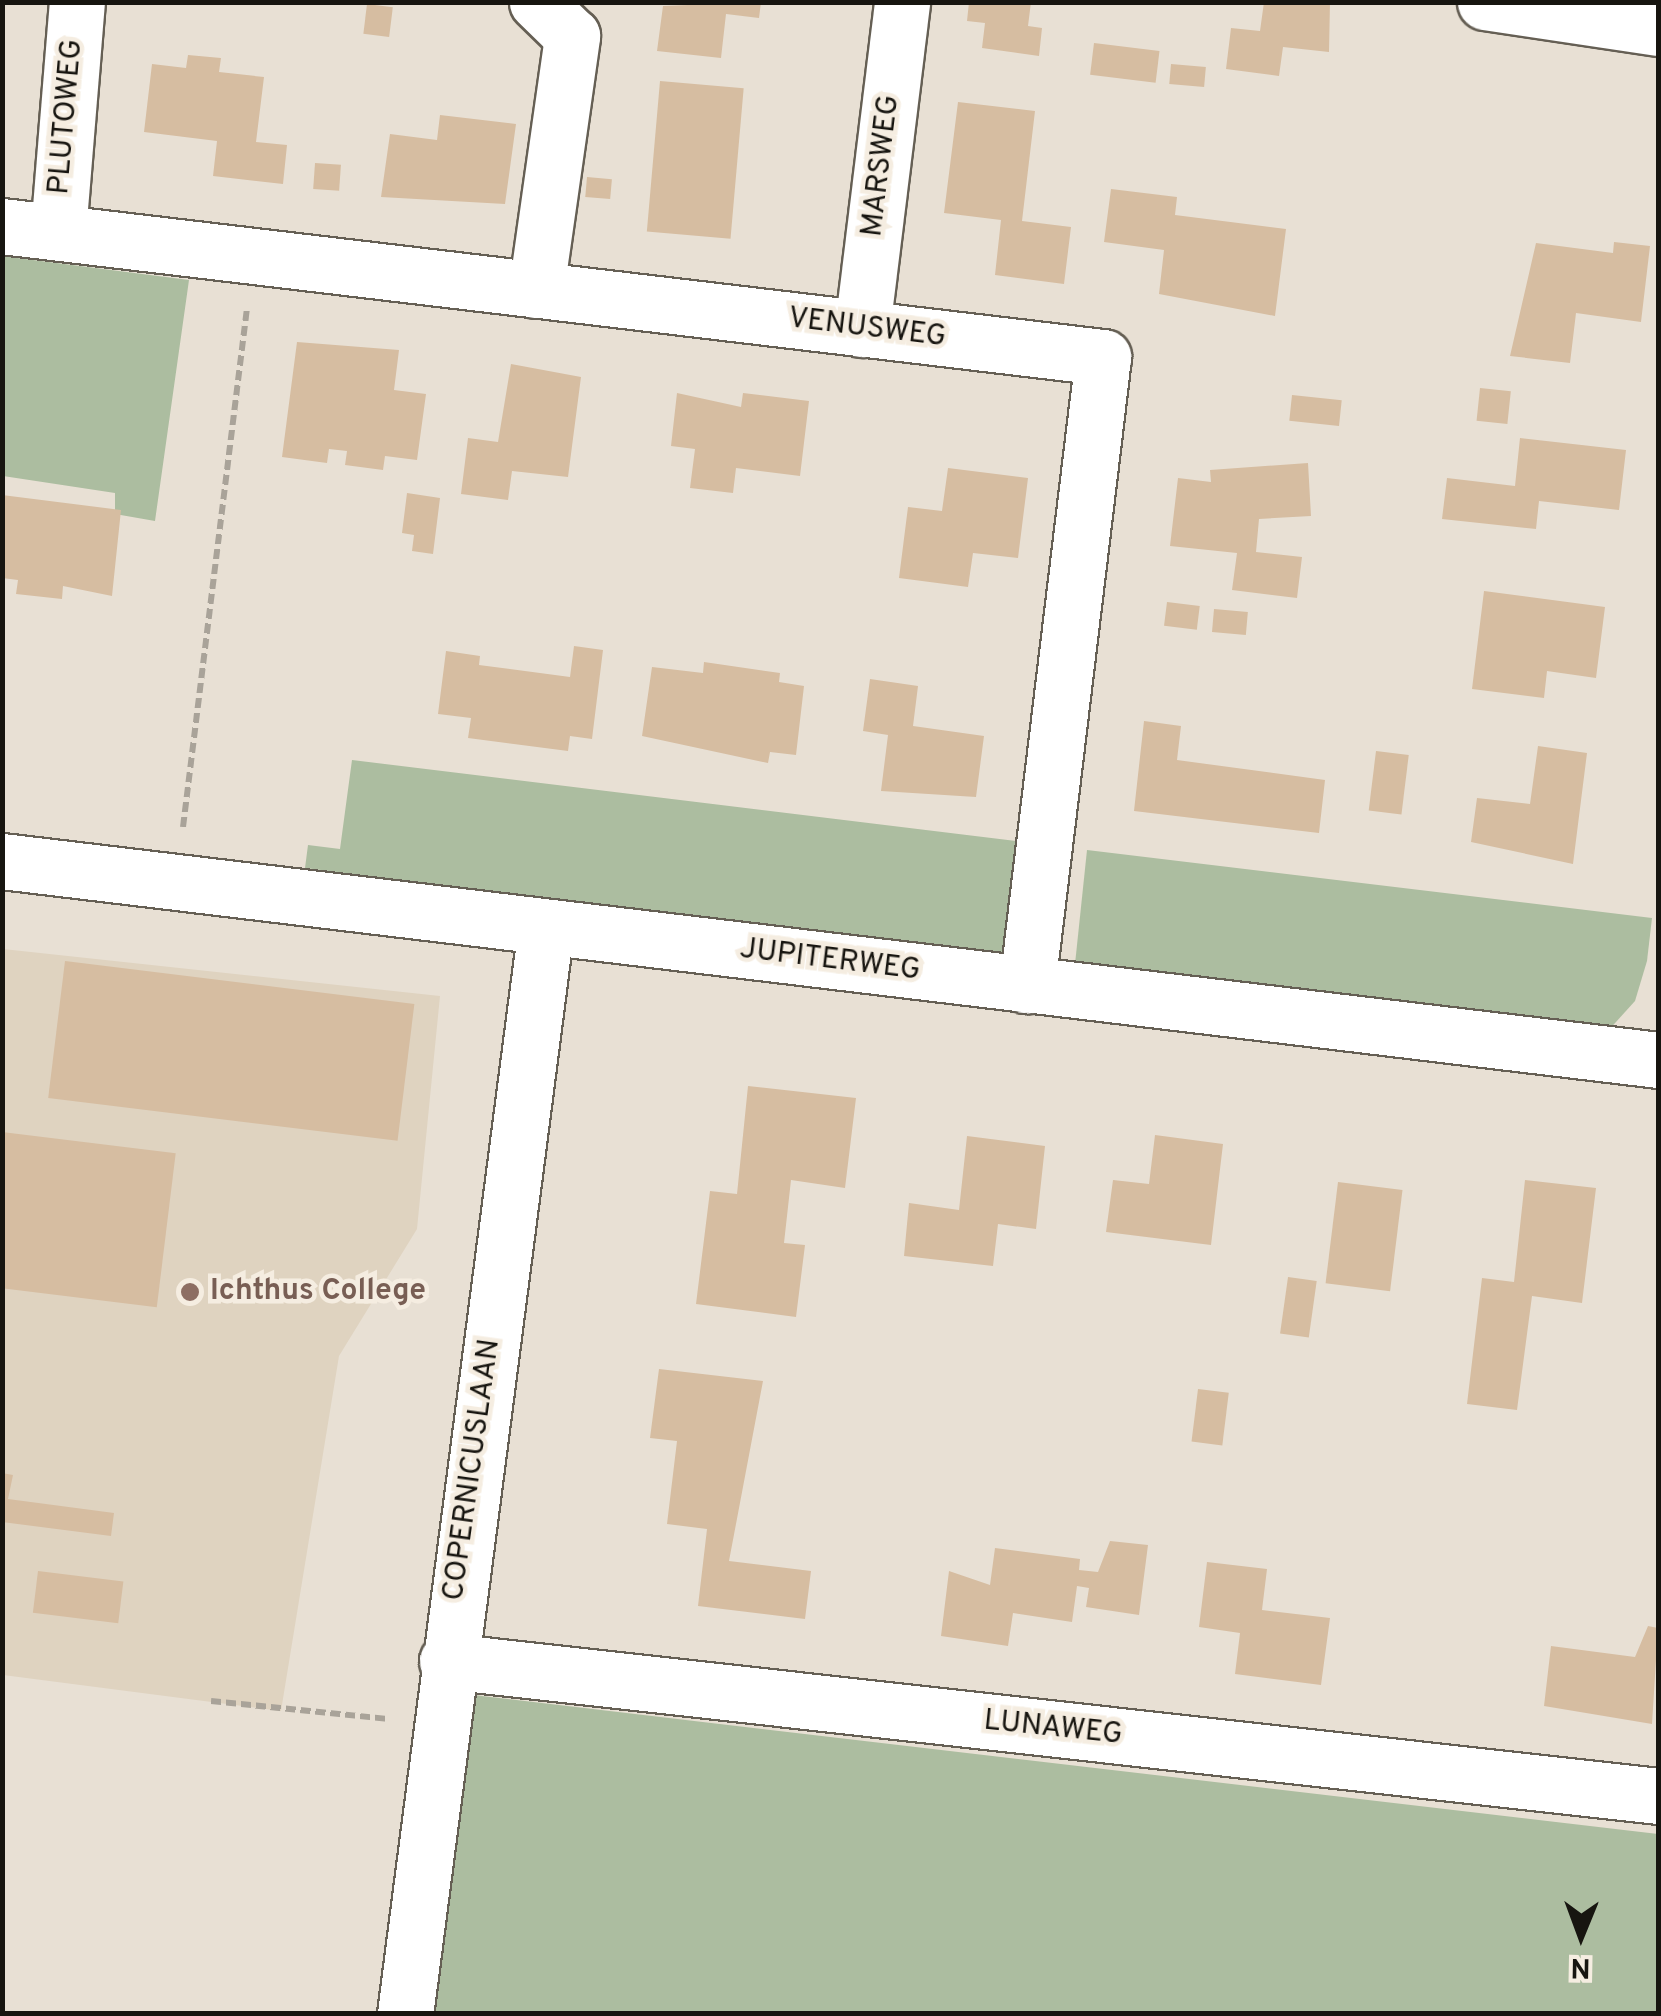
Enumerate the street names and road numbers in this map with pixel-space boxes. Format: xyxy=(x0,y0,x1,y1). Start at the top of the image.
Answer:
street label: PLUTOWEG xyxy=(42,38,92,196)
street label: MARSWEG xyxy=(855,93,909,239)
street label: VENUSWEG xyxy=(786,301,948,357)
street label: JUPITERWEG xyxy=(738,932,922,990)
street label: COPERNICUSLAAN xyxy=(437,1337,509,1603)
street label: LUNAWEG xyxy=(982,1704,1124,1754)

